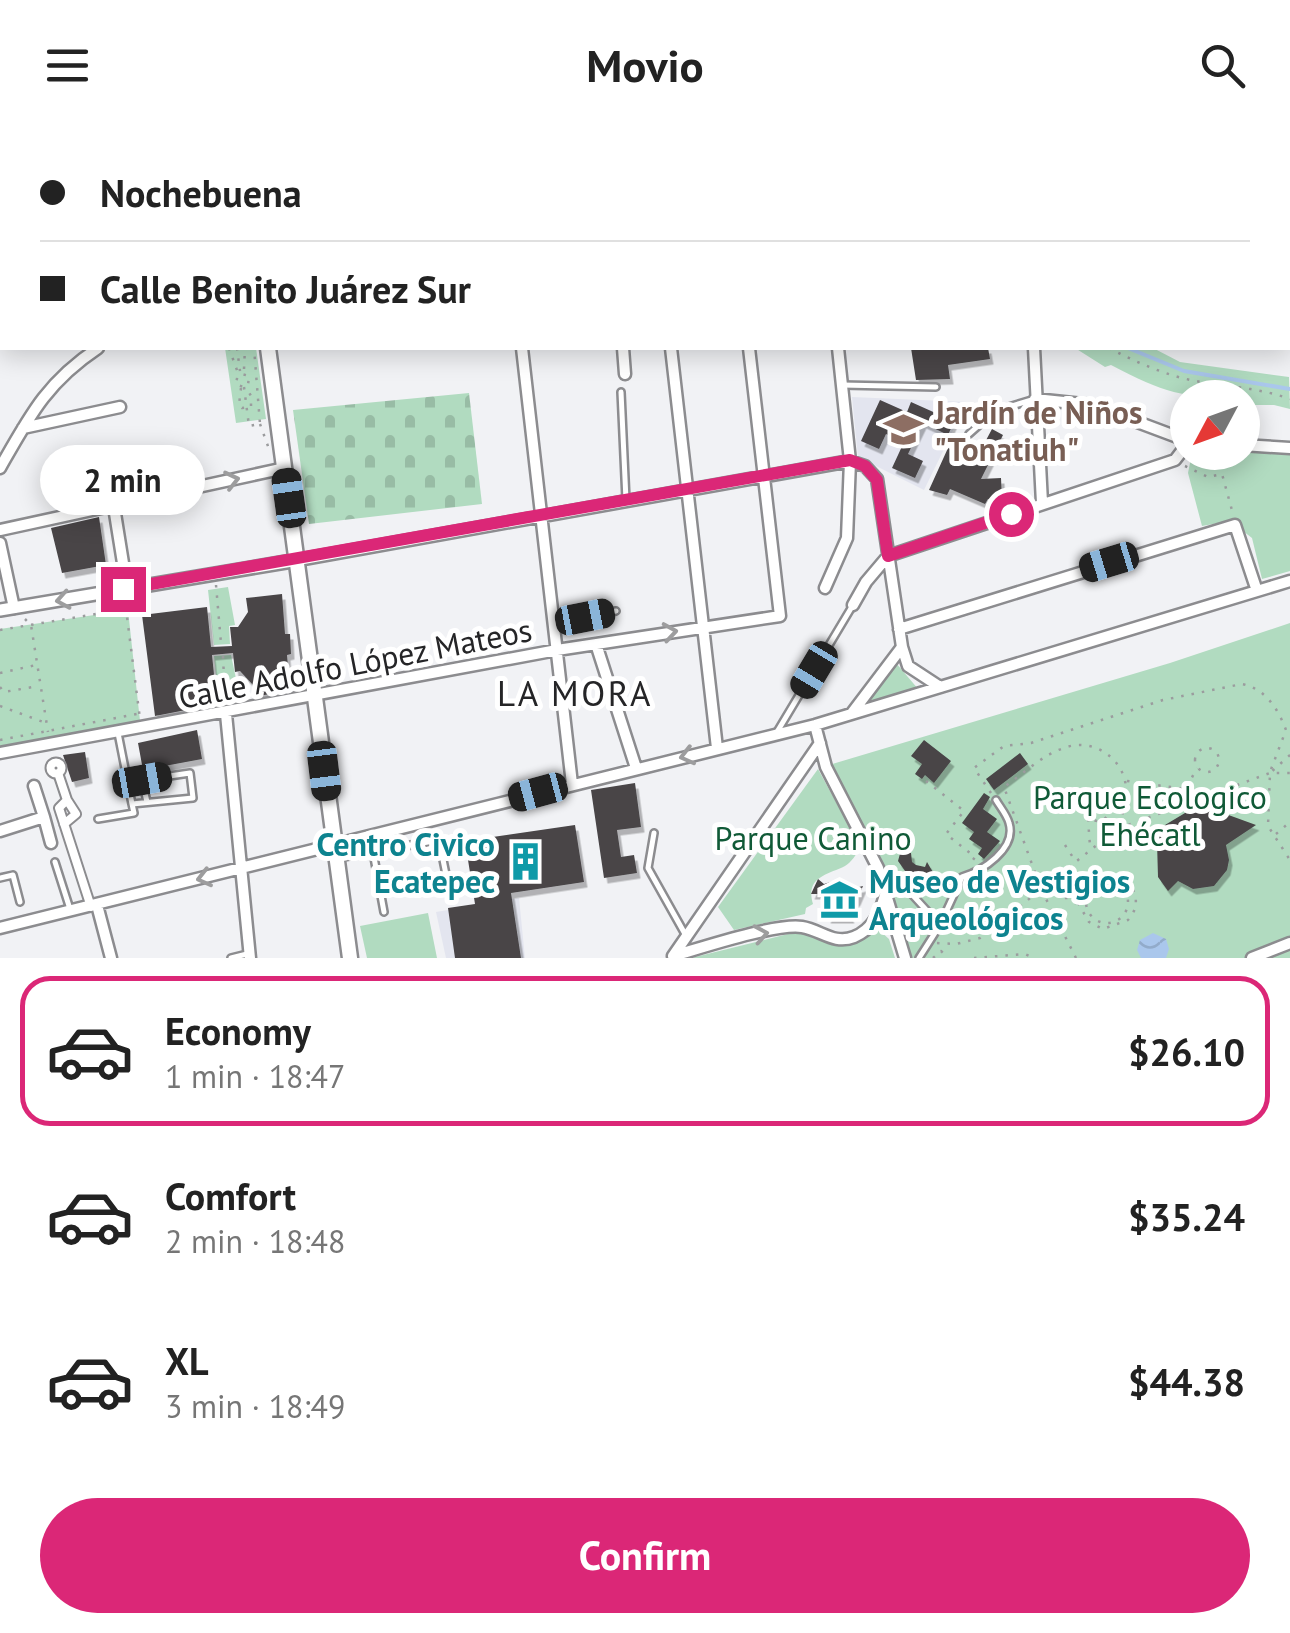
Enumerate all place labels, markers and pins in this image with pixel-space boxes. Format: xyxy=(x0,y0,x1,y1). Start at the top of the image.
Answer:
place label: Jardín de Niños "Tonatiuh" xyxy=(933,391,1143,470)
school or university icon: Jardín de Niños "Tonatiuh" xyxy=(883,409,925,451)
place label: Centro Civico Ecatepec xyxy=(316,823,495,902)
building icon: Centro Civico Ecatepec xyxy=(504,841,546,883)
place label: Museo de Vestigios Arqueológicos xyxy=(869,860,1130,939)
museum icon: Museo de Vestigios Arqueológicos xyxy=(818,878,860,920)

